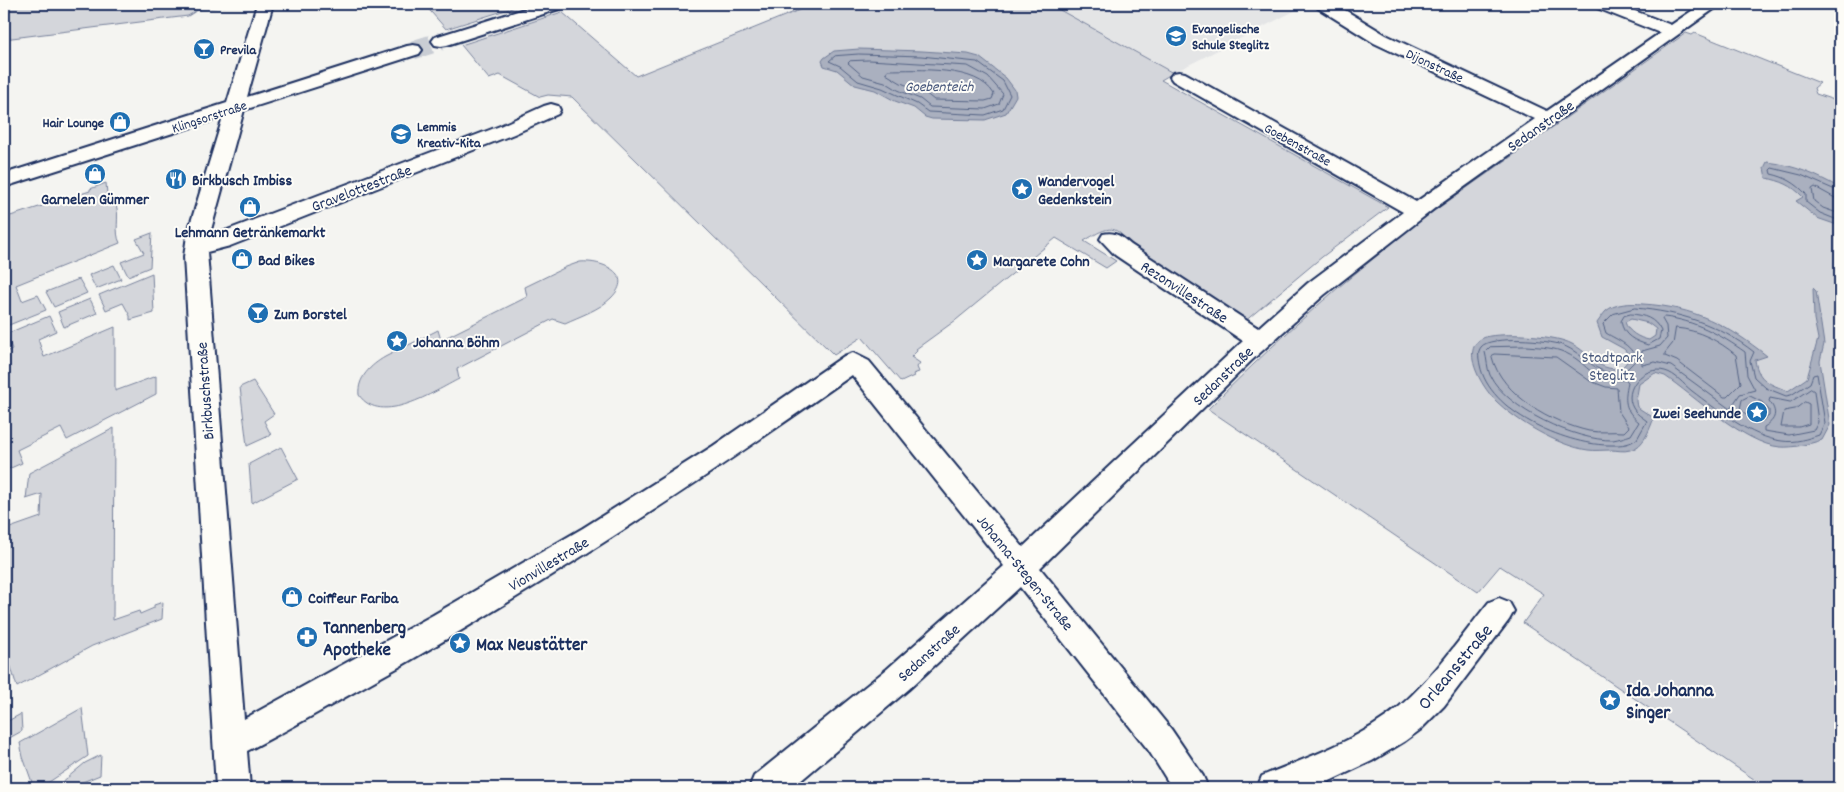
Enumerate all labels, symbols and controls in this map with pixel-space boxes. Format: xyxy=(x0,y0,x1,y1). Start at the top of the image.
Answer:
place label: Evangelische Schule Steglitz xyxy=(1192,20,1270,56)
school or university icon: Evangelische Schule Steglitz xyxy=(1164,24,1188,48)
bar icon: Previla xyxy=(192,37,216,61)
place label: Previla xyxy=(220,41,257,61)
street label: Dijonstraße xyxy=(1402,45,1466,89)
water label: Goebenteich xyxy=(905,77,974,99)
street label: Sedanstraße xyxy=(1503,95,1580,159)
street label: Klingsorstraße xyxy=(169,96,250,139)
shop icon: Hair Lounge xyxy=(108,110,132,134)
place label: Hair Lounge xyxy=(43,114,104,134)
place label: Lemmis Kreativ-Kita xyxy=(417,118,482,154)
street label: Goebenstraße xyxy=(1260,119,1334,172)
school or university icon: Lemmis Kreativ-Kita xyxy=(389,122,413,146)
street label: Gravelottestraße xyxy=(308,160,415,219)
shop icon: Garnelen Gümmer xyxy=(83,162,107,186)
restaurant icon: Birkbusch Imbiss xyxy=(164,167,188,191)
place label: Birkbusch Imbiss xyxy=(192,170,293,193)
place label: Wandervogel Gedenkstein xyxy=(1038,171,1114,212)
place icon: Wandervogel Gedenkstein xyxy=(1010,177,1034,201)
place label: Garnelen Gümmer xyxy=(41,189,150,212)
shop icon: Lehmann Getränkemarkt xyxy=(238,195,262,219)
place label: Lehmann Getränkemarkt xyxy=(175,222,325,245)
shop icon: Bad Bikes xyxy=(230,247,254,271)
place icon: Margarete Cohn xyxy=(965,248,989,272)
place label: Bad Bikes xyxy=(258,250,315,273)
place label: Margarete Cohn xyxy=(993,251,1090,274)
street label: Rezonvillestraße xyxy=(1135,256,1232,330)
bar icon: Zum Borstel xyxy=(246,301,270,325)
place label: Zum Borstel xyxy=(274,304,347,327)
place icon: Johanna Böhm xyxy=(385,329,409,353)
place label: Johanna Böhm xyxy=(413,332,500,355)
street label: Birkbuschstraße xyxy=(192,341,221,441)
street label: Sedanstraße xyxy=(1188,342,1259,412)
park label: Stadtpark Steglitz xyxy=(1581,347,1643,388)
place icon: Zwei Seehunde xyxy=(1745,400,1769,424)
place label: Zwei Seehunde xyxy=(1653,403,1741,426)
street label: Johanna-Stegen-Straße xyxy=(970,511,1078,637)
street label: Vionvillestraße xyxy=(505,532,594,598)
shop icon: Coiffeur Fariba xyxy=(280,585,304,609)
place label: Coiffeur Fariba xyxy=(308,588,400,611)
place label: Tannenberg Apotheke xyxy=(323,616,406,665)
street label: Sedanstraße xyxy=(893,619,966,688)
street label: Orleansstraße xyxy=(1413,619,1501,717)
pharmacy icon: Tannenberg Apotheke xyxy=(295,625,319,649)
place icon: Max Neustätter xyxy=(448,631,472,655)
place label: Max Neustätter xyxy=(476,633,588,660)
place label: Ida Johanna Singer xyxy=(1626,679,1715,728)
place icon: Ida Johanna Singer xyxy=(1598,688,1622,712)

